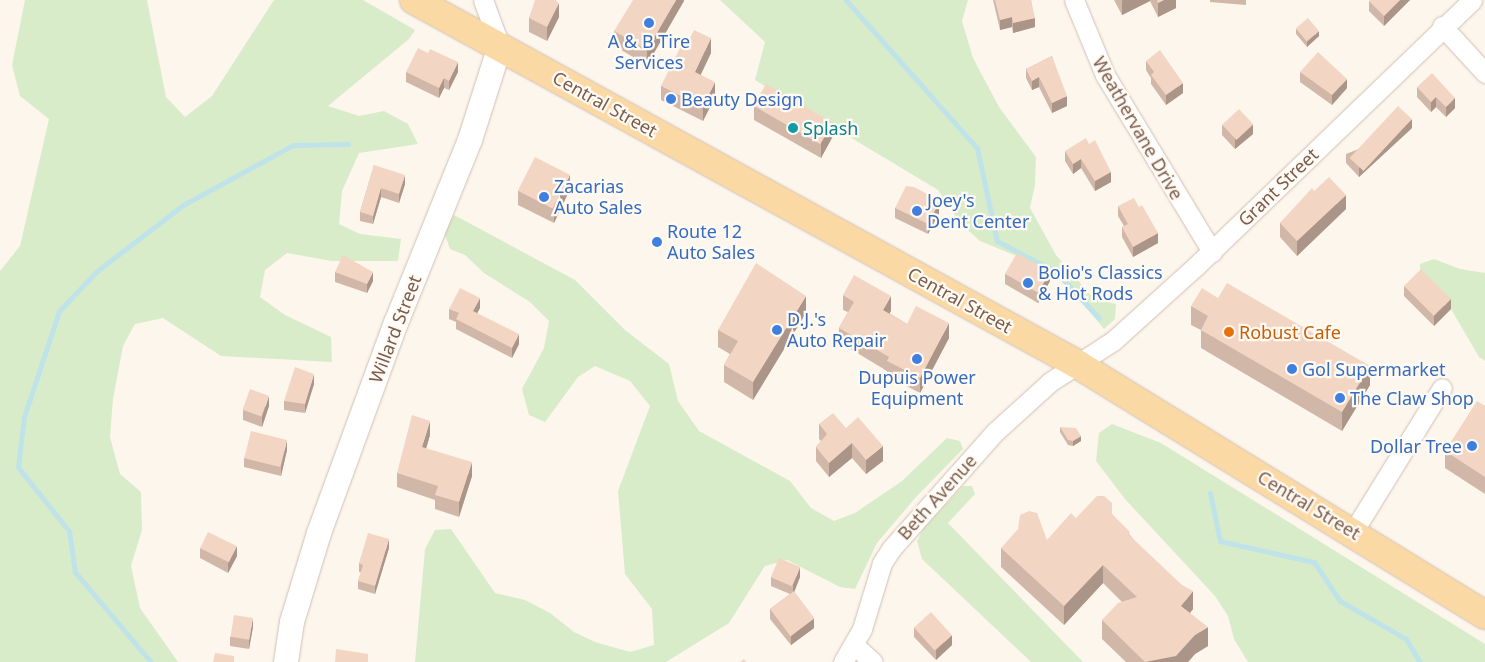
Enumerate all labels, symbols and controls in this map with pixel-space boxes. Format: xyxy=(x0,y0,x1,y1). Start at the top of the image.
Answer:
marker: A & B Tire Services xyxy=(643,17,655,29)
place label: A & B Tire Services xyxy=(608,31,690,74)
street label: Weathervane Drive xyxy=(1088,53,1188,203)
street label: Central Street xyxy=(549,66,661,142)
place label: Beauty Design xyxy=(681,88,803,110)
marker: Beauty Design xyxy=(665,93,677,105)
place label: Splash xyxy=(803,117,858,139)
marker: Splash xyxy=(787,122,799,134)
street label: Grant Street xyxy=(1234,144,1322,230)
place label: Zacarias Auto Sales xyxy=(554,176,642,218)
place label: Joey's Dent Center xyxy=(927,190,1029,232)
marker: Zacarias Auto Sales xyxy=(538,191,550,203)
marker: Joey's Dent Center xyxy=(911,205,923,217)
place label: Route 12 Auto Sales xyxy=(667,221,755,264)
marker: Route 12 Auto Sales xyxy=(651,236,663,248)
street label: Central Street xyxy=(904,262,1016,338)
place label: Bolio's Classics & Hot Rods xyxy=(1038,262,1163,304)
street label: Willard Street xyxy=(365,272,425,386)
marker: Bolio's Classics & Hot Rods xyxy=(1022,277,1034,289)
place label: D.J.'s Auto Repair xyxy=(787,309,886,352)
place label: Robust Cafe xyxy=(1239,321,1341,343)
marker: D.J.'s Auto Repair xyxy=(771,324,783,336)
marker: Robust Cafe xyxy=(1223,326,1235,338)
marker: Dupuis Power Equipment xyxy=(911,353,923,365)
place label: Gol Supermarket xyxy=(1302,358,1446,380)
marker: Gol Supermarket xyxy=(1286,363,1298,375)
place label: Dupuis Power Equipment xyxy=(858,367,976,409)
place label: The Claw Shop xyxy=(1350,387,1474,409)
marker: The Claw Shop xyxy=(1334,392,1346,404)
place label: Dollar Tree xyxy=(1370,435,1462,457)
marker: Dollar Tree xyxy=(1466,440,1478,452)
street label: Beth Avenue xyxy=(893,450,981,544)
street label: Central Street xyxy=(1254,466,1364,544)

